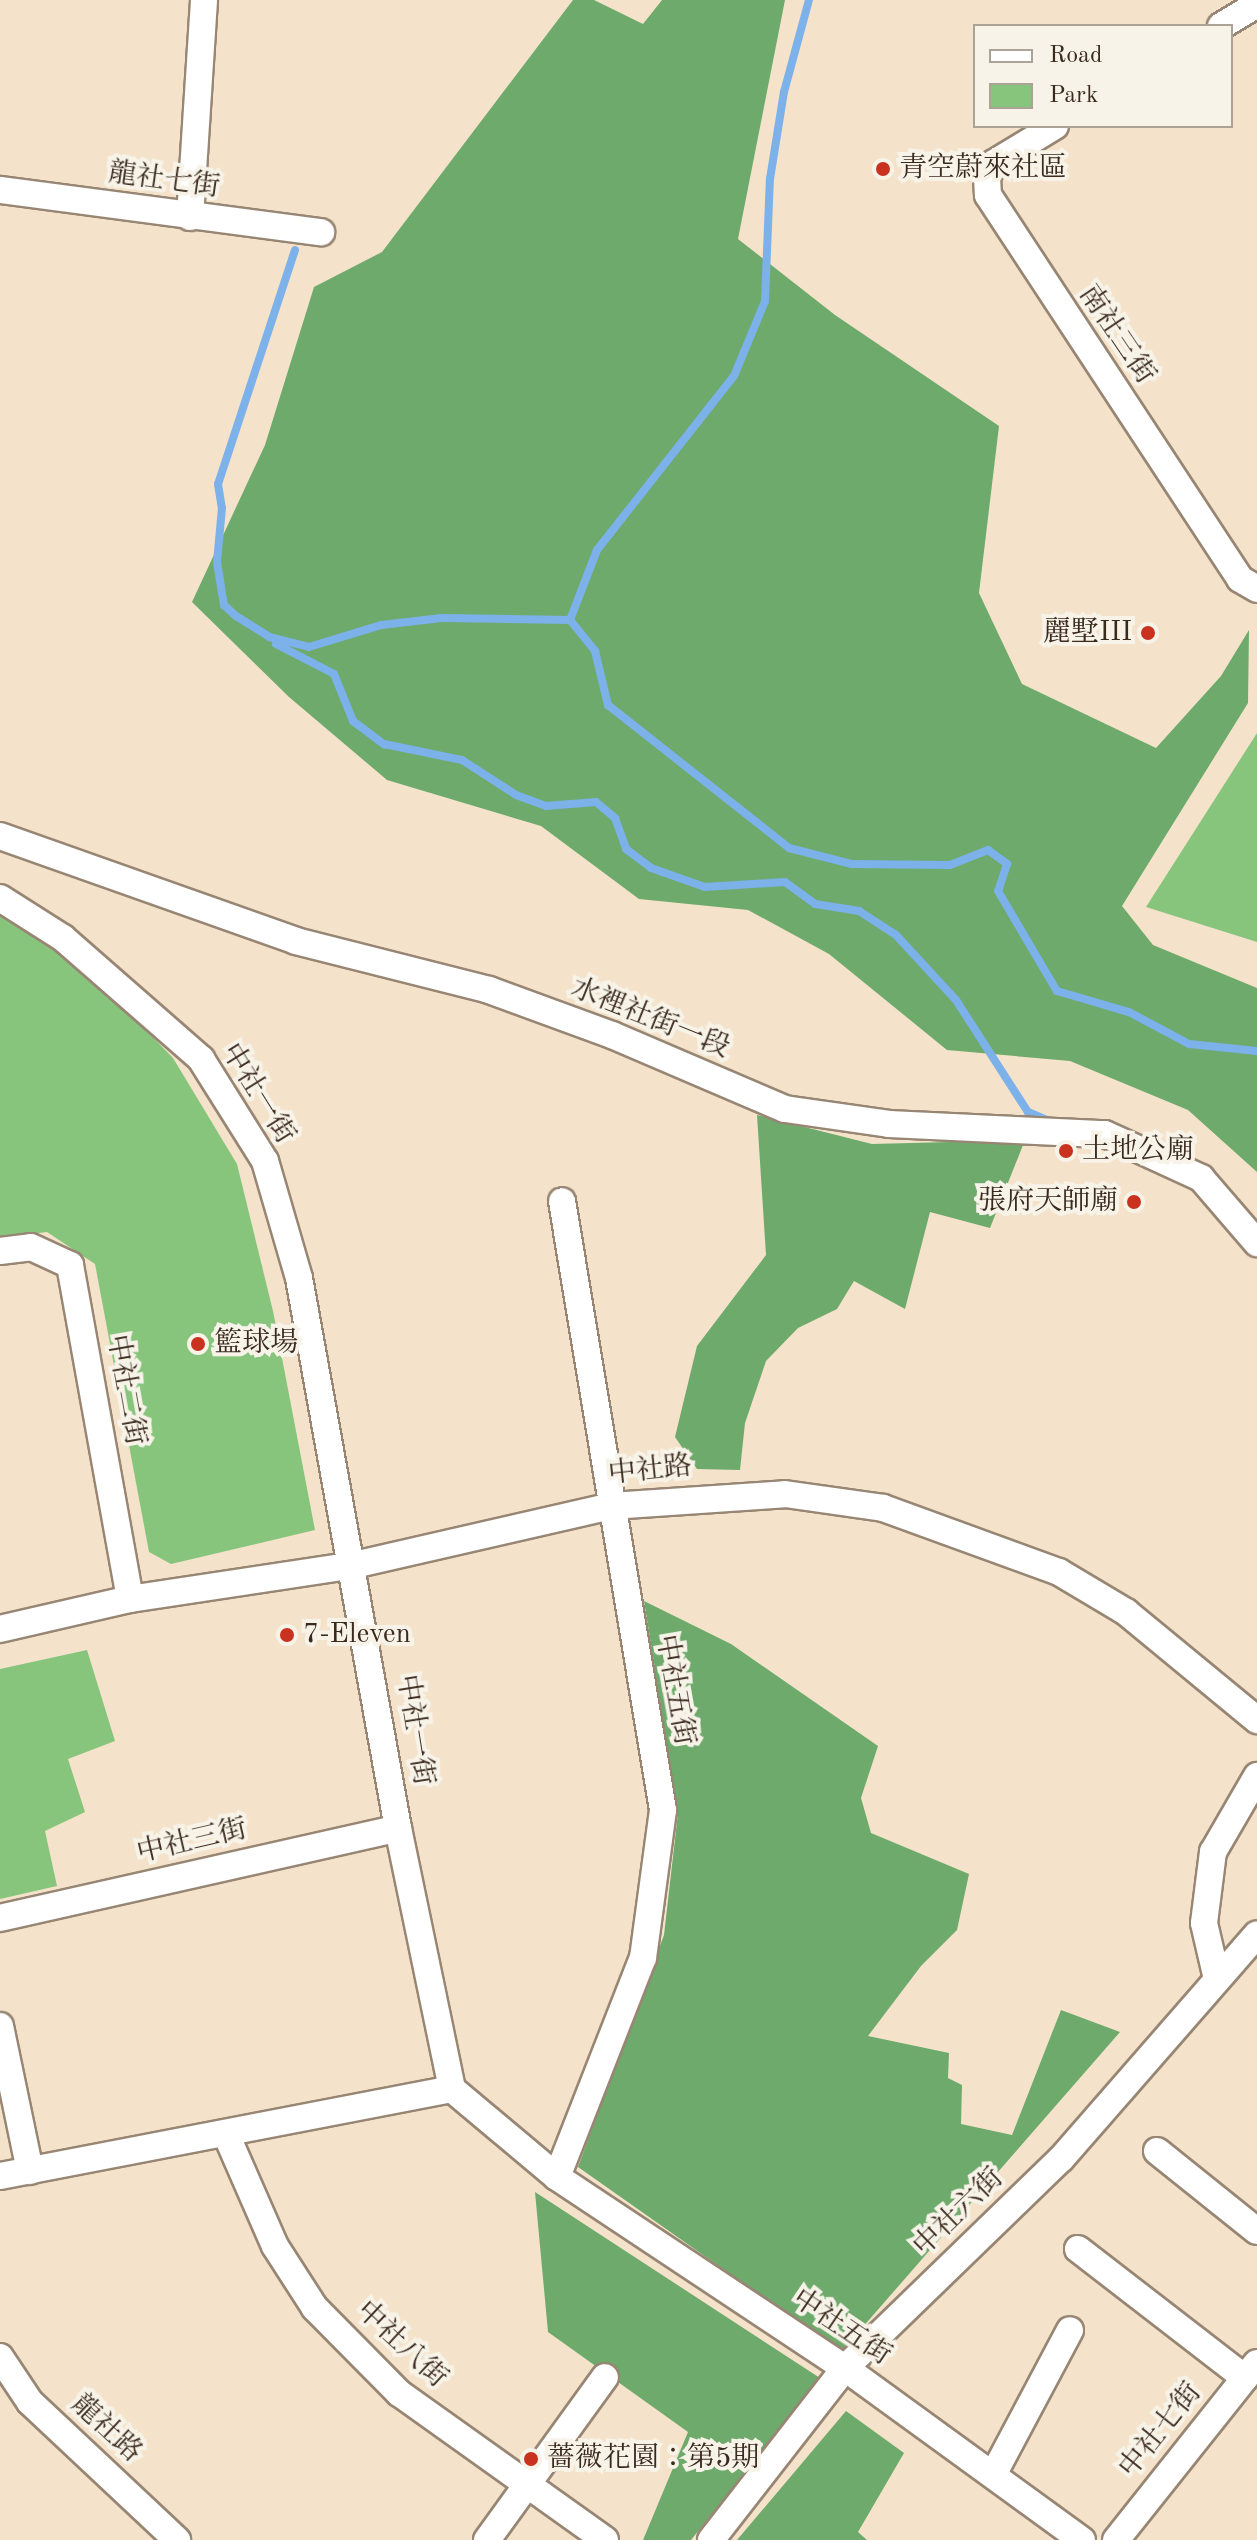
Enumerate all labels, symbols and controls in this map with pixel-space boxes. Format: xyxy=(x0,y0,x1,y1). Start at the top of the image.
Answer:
legend xyxy=(973,24,1233,128)
text: Road xyxy=(1049,44,1102,68)
text: Park xyxy=(1049,84,1098,108)
place label: 青空蔚來社區 xyxy=(899,152,1067,186)
street label: 龍社七街 xyxy=(106,157,222,205)
marker: 青空蔚來社區 xyxy=(874,160,892,178)
street label: 南社三街 xyxy=(1071,279,1161,391)
place label: 麗墅III xyxy=(1043,616,1132,650)
marker: 麗墅III xyxy=(1139,624,1157,642)
street label: 水裡社街一段 xyxy=(566,972,734,1066)
street label: 中社一街 xyxy=(213,1038,301,1150)
place label: 土地公廟 xyxy=(1082,1134,1194,1168)
marker: 土地公廟 xyxy=(1057,1142,1075,1160)
place label: 張府天師廟 xyxy=(978,1185,1118,1219)
marker: 張府天師廟 xyxy=(1125,1193,1143,1211)
place label: 籃球場 xyxy=(214,1327,298,1361)
street label: 中社二街 xyxy=(99,1332,151,1448)
marker: 籃球場 xyxy=(189,1335,207,1353)
street label: 中社路 xyxy=(606,1450,694,1492)
place label: 7-Eleven xyxy=(303,1618,411,1652)
marker: 7-Eleven xyxy=(278,1626,296,1644)
street label: 中社五街 xyxy=(648,1632,700,1748)
street label: 中社一街 xyxy=(389,1672,439,1788)
street label: 中社三街 xyxy=(134,1813,250,1871)
street label: 中社六街 xyxy=(907,2162,1011,2264)
street label: 中社五街 xyxy=(785,2283,897,2373)
street label: 中社八街 xyxy=(349,2295,453,2395)
street label: 中社七街 xyxy=(1113,2377,1209,2485)
street label: 龍社路 xyxy=(64,2388,148,2470)
place label: 薔薇花園：第5期 xyxy=(547,2442,759,2476)
marker: 薔薇花園：第5期 xyxy=(522,2450,540,2468)

